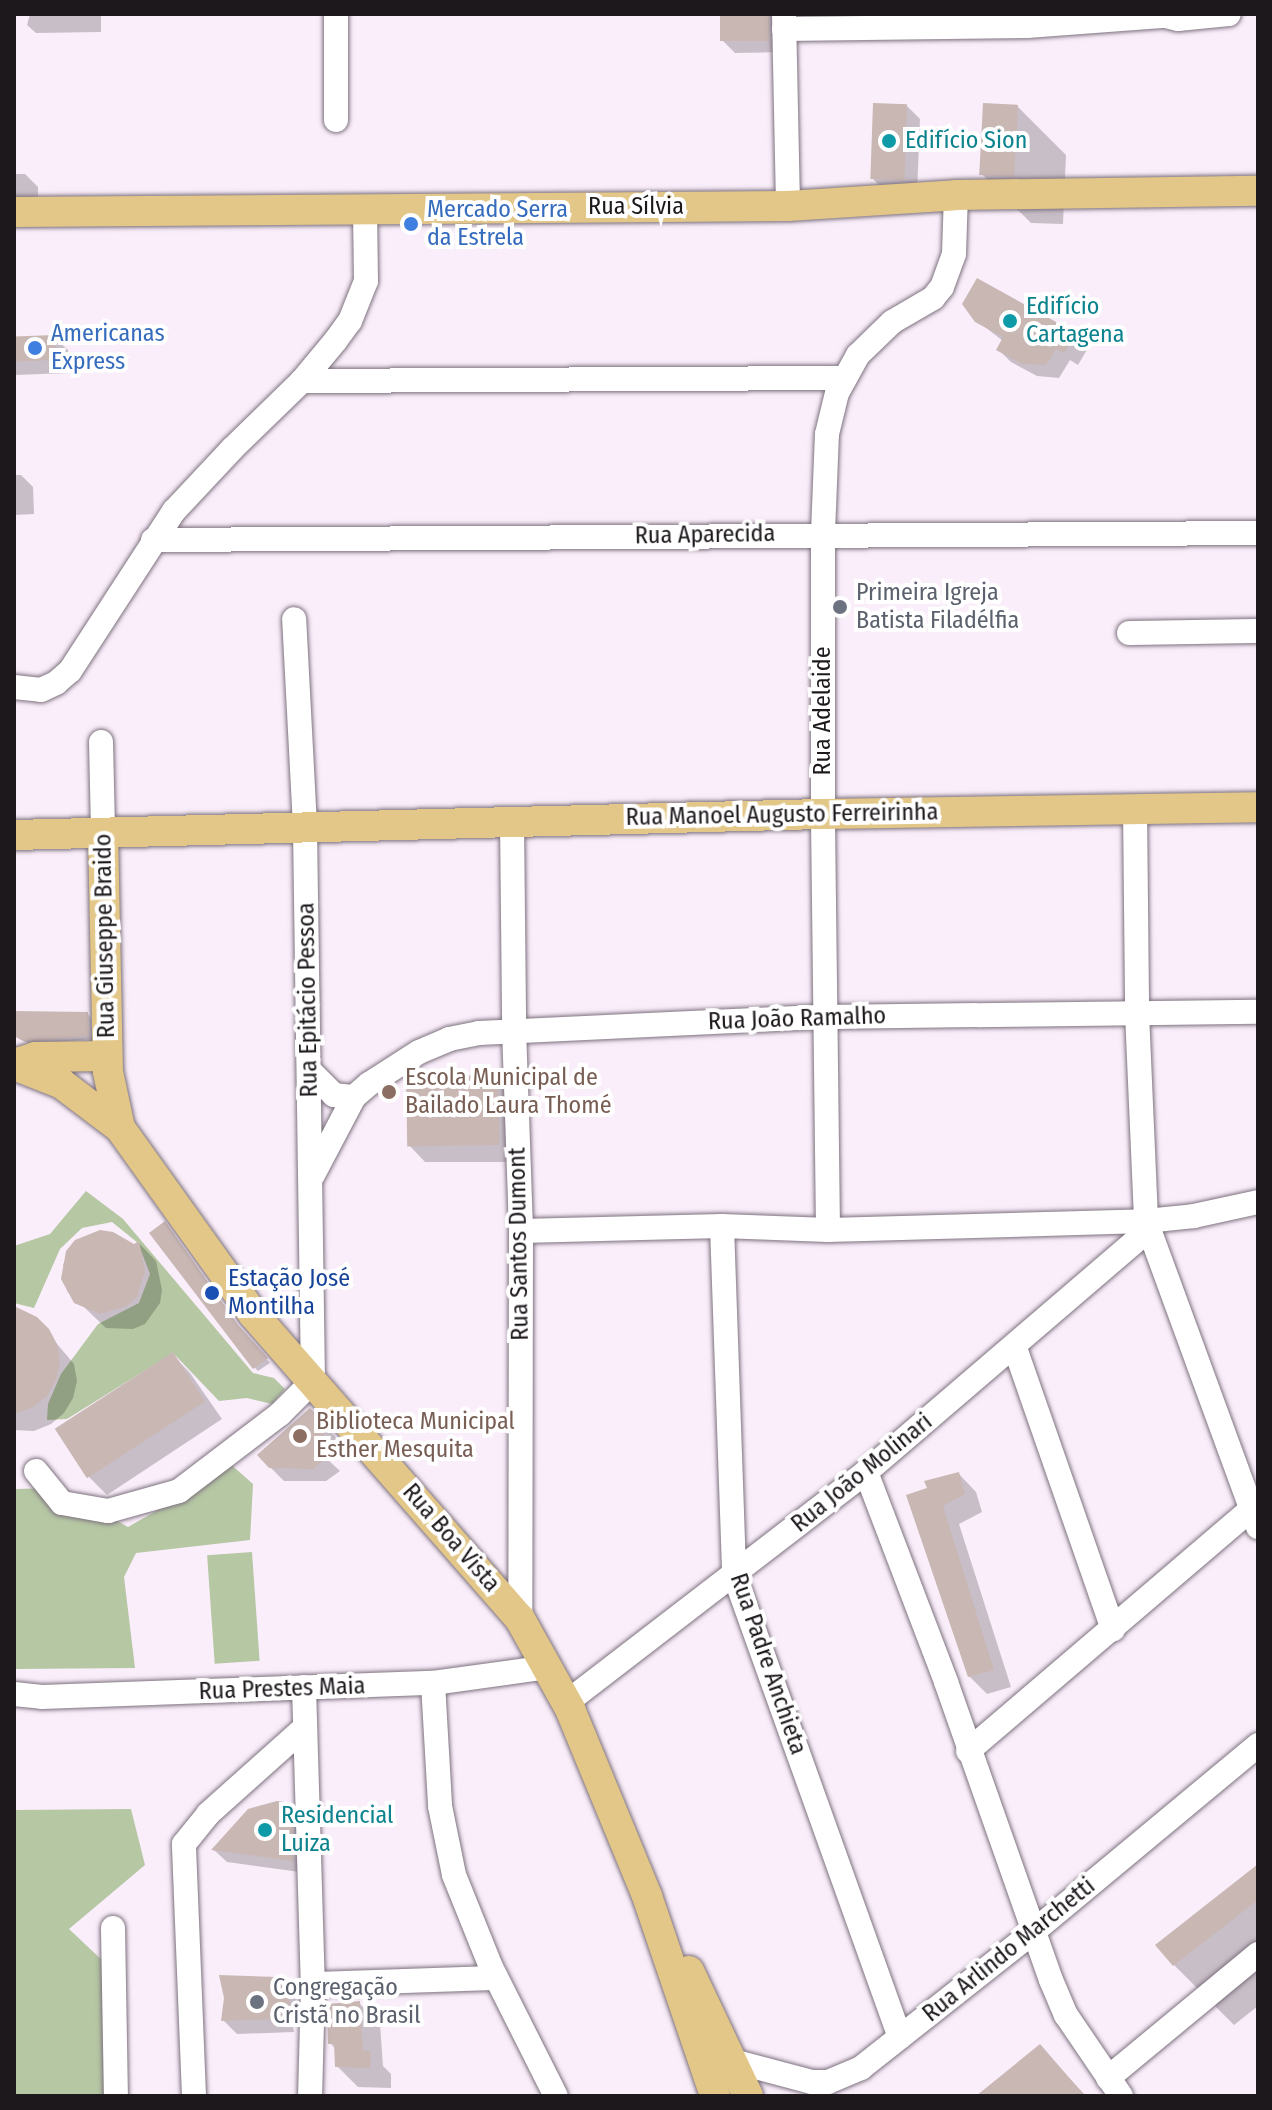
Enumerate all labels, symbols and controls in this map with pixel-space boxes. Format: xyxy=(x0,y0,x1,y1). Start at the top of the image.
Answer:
place label: Edifício Sion xyxy=(905,127,1027,155)
marker: Edifício Sion xyxy=(880,132,898,150)
street label: Rua Sílvia xyxy=(588,193,684,221)
place label: Mercado Serra da Estrela xyxy=(427,196,568,252)
marker: Mercado Serra da Estrela xyxy=(402,215,420,233)
place label: Edifício Cartagena xyxy=(1026,293,1124,349)
marker: Edifício Cartagena xyxy=(1001,312,1019,330)
place label: Americanas Express xyxy=(51,320,165,376)
marker: Americanas Express xyxy=(26,339,44,357)
street label: Rua Aparecida xyxy=(635,519,775,551)
place label: Primeira Igreja Batista Filadélfia xyxy=(856,579,1019,635)
marker: Primeira Igreja Batista Filadélfia xyxy=(831,598,849,616)
street label: Rua Adelaide xyxy=(809,646,837,776)
street label: Rua Manoel Augusto Ferreirinha xyxy=(625,798,939,832)
street label: Rua Giuseppe Braido xyxy=(89,833,121,1039)
street label: Rua Epitácio Pessoa xyxy=(292,902,324,1098)
street label: Rua João Ramalho xyxy=(707,1001,887,1037)
place label: Escola Municipal de Bailado Laura Thomé xyxy=(405,1064,612,1120)
marker: Escola Municipal de Bailado Laura Thomé xyxy=(380,1083,398,1101)
street label: Rua Santos Dumont xyxy=(503,1147,535,1341)
place label: Estação José Montilha xyxy=(228,1265,350,1321)
marker: Estação José Montilha xyxy=(203,1284,221,1302)
street label: Rua João Molinari xyxy=(786,1407,938,1539)
place label: Biblioteca Municipal Esther Mesquita xyxy=(316,1408,515,1464)
marker: Biblioteca Municipal Esther Mesquita xyxy=(291,1427,309,1445)
street label: Rua Boa Vista xyxy=(396,1478,506,1598)
street label: Rua Padre Anchieta xyxy=(724,1570,812,1758)
street label: Rua Prestes Maia xyxy=(198,1672,366,1706)
place label: Residencial Luiza xyxy=(281,1802,393,1858)
marker: Residencial Luiza xyxy=(256,1821,274,1839)
street label: Rua Arlindo Marchetti xyxy=(917,1872,1101,2028)
place label: Congregação Cristã no Brasil xyxy=(273,1974,420,2030)
marker: Congregação Cristã no Brasil xyxy=(248,1993,266,2011)

